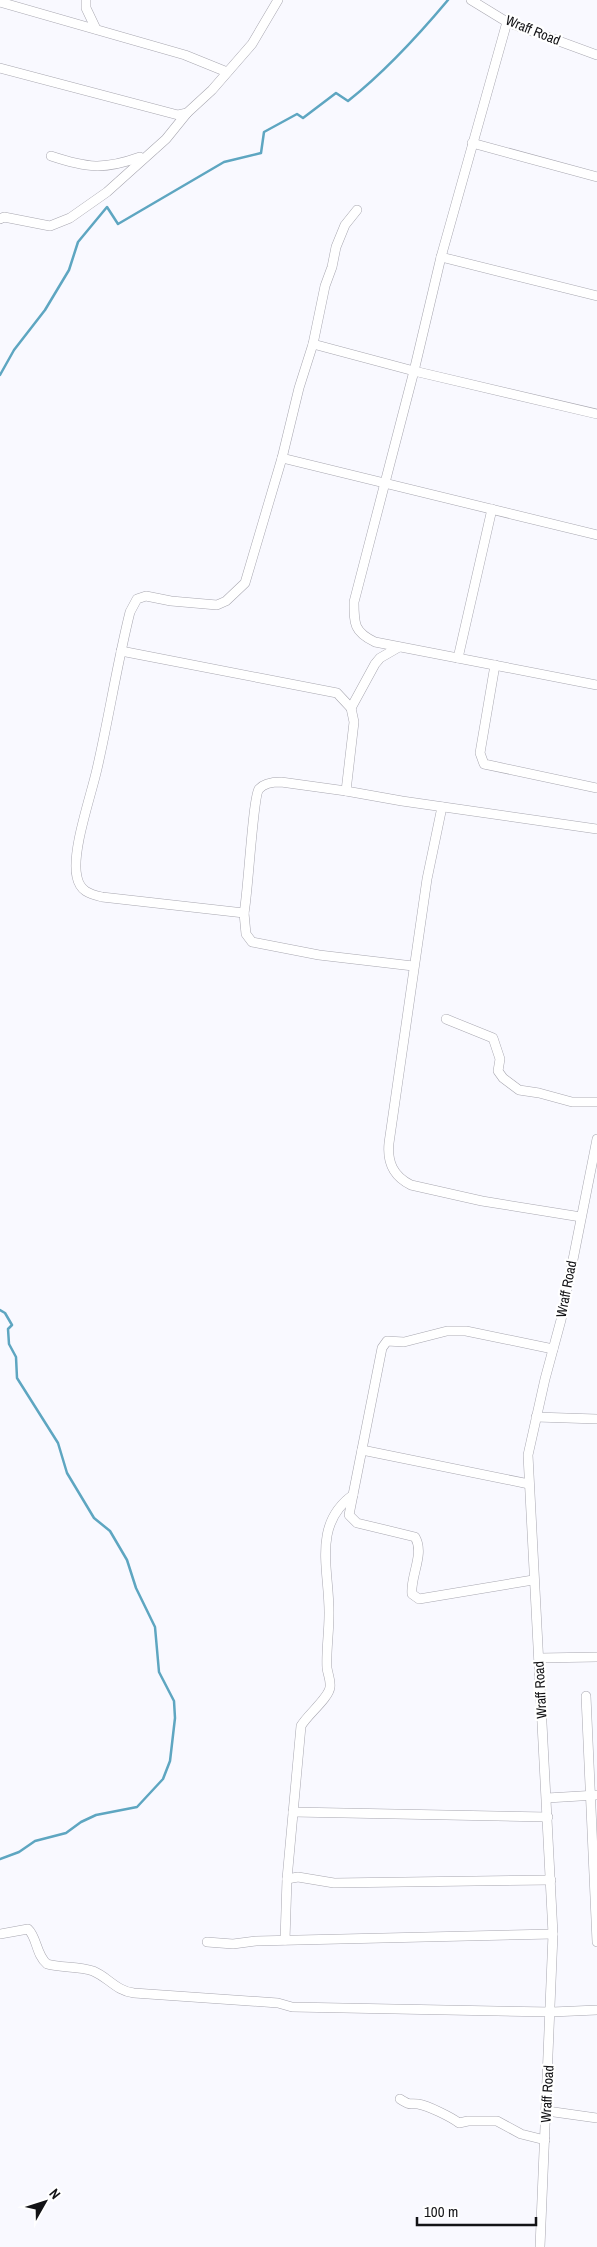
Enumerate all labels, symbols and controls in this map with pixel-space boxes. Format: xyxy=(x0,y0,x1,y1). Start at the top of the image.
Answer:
street label: Wraff Road xyxy=(503,11,563,49)
street label: Wraff Road xyxy=(552,1259,580,1319)
street label: Wraff Road xyxy=(530,1661,550,1719)
street label: Wraff Road xyxy=(537,2065,557,2123)
north arrow xyxy=(20,2177,70,2227)
text: N xyxy=(45,2185,65,2203)
scale bar xyxy=(417,2194,536,2226)
text: 100 m xyxy=(424,2201,458,2222)

